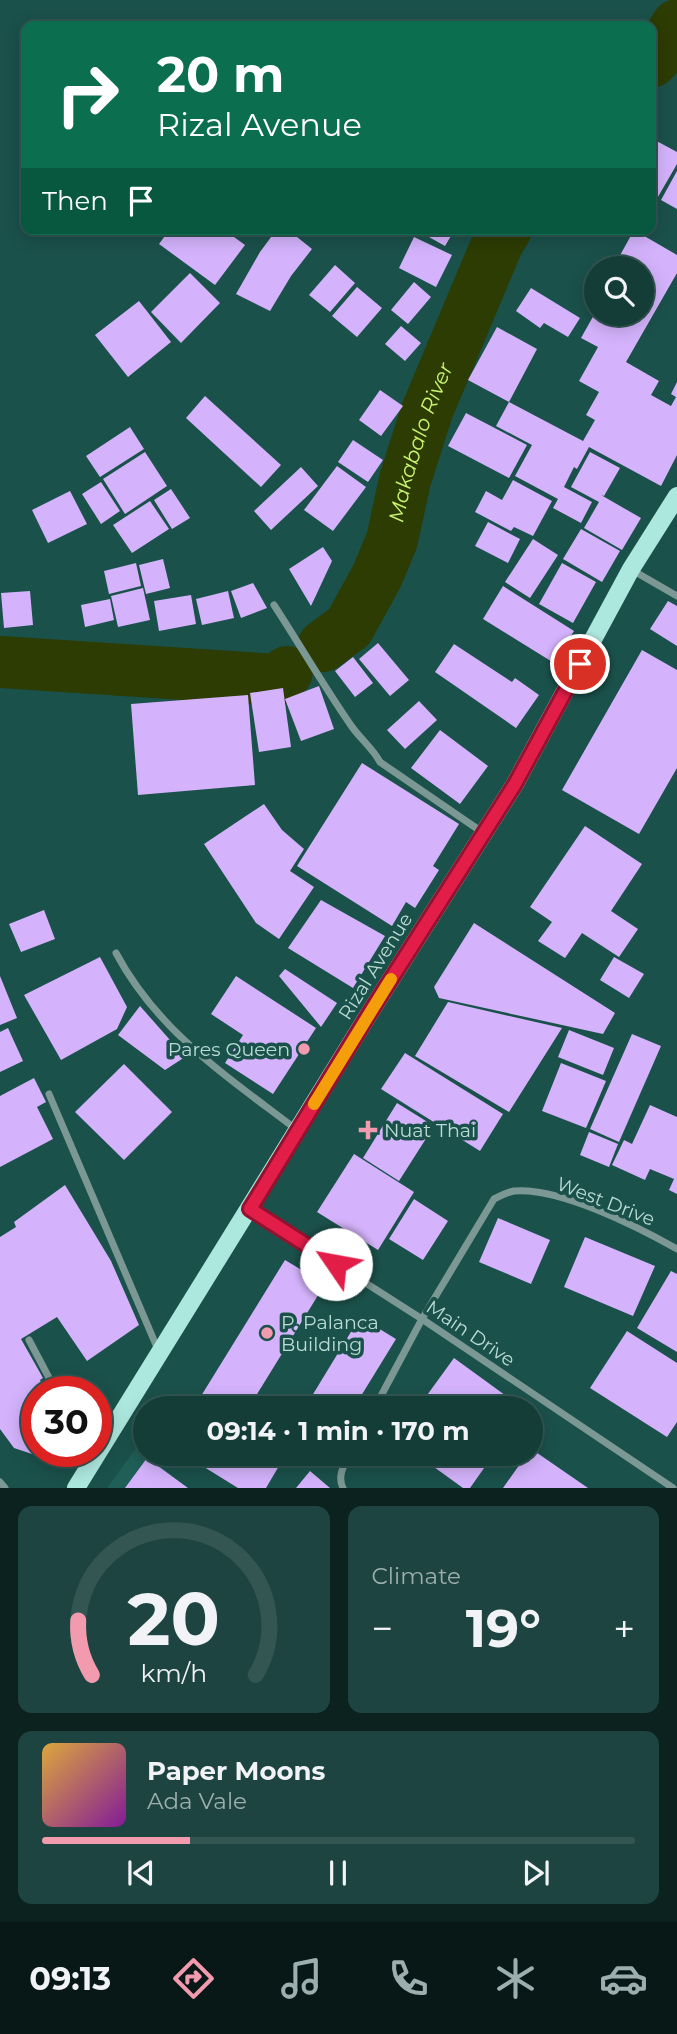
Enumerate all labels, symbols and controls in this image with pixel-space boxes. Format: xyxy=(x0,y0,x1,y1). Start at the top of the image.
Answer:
text: 20 m xyxy=(157,45,284,104)
icon: right xyxy=(42,49,133,140)
text: Rizal Avenue xyxy=(157,105,362,144)
icon: arrive xyxy=(122,182,160,220)
text: Then xyxy=(42,185,108,217)
map controls xyxy=(584,256,654,326)
button: search xyxy=(584,256,654,326)
water label: Makabalo River xyxy=(383,358,458,525)
pin xyxy=(550,634,610,694)
icon: arrive xyxy=(561,645,599,683)
street label: Rizal Avenue xyxy=(333,909,417,1024)
place label: Pares Queen xyxy=(168,1038,290,1061)
marker: Pares Queen xyxy=(296,1041,312,1057)
place label: Nuat Thai xyxy=(384,1119,476,1142)
marker: Nuat Thai xyxy=(358,1120,378,1140)
street label: West Drive xyxy=(553,1172,658,1231)
position arrow xyxy=(299,1227,373,1301)
street label: Main Drive xyxy=(422,1295,519,1371)
place label: P. Palanca Building xyxy=(281,1311,379,1356)
marker: P. Palanca Building xyxy=(259,1325,275,1341)
speed limit sign: 30 xyxy=(21,1376,112,1467)
text: 09:14 · 1 min · 170 m xyxy=(207,1415,469,1447)
text: Climate xyxy=(372,1562,461,1590)
text: 20 xyxy=(128,1576,220,1664)
text: 19° xyxy=(466,1597,541,1660)
text: − xyxy=(372,1605,393,1652)
text: + xyxy=(613,1605,635,1652)
text: km/h xyxy=(140,1658,207,1688)
text: Paper Moons xyxy=(147,1755,325,1787)
text: Ada Vale xyxy=(147,1787,247,1815)
icon: previous xyxy=(122,1854,160,1892)
icon: pause xyxy=(319,1854,357,1892)
icon: next xyxy=(517,1854,555,1892)
icon: directions xyxy=(169,1954,218,2003)
icon: music xyxy=(277,1954,326,2003)
icon: phone xyxy=(384,1954,433,2003)
icon: climate xyxy=(491,1954,540,2003)
icon: car xyxy=(599,1954,648,2003)
text: 09:13 xyxy=(29,1959,111,1998)

